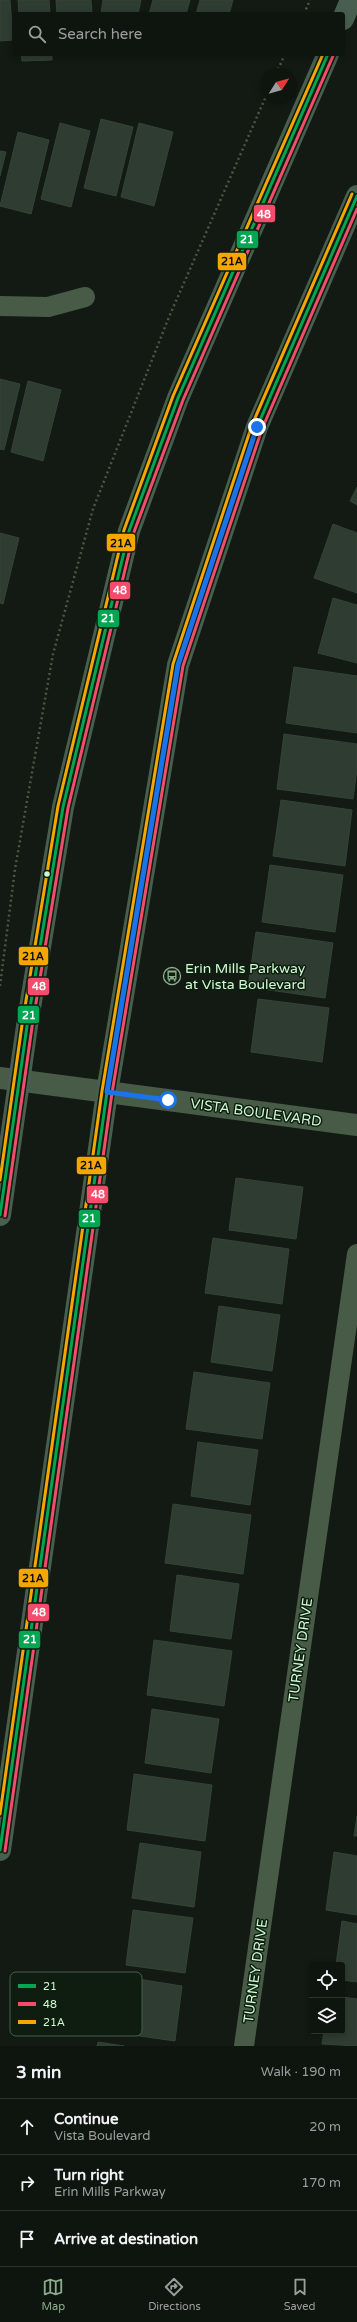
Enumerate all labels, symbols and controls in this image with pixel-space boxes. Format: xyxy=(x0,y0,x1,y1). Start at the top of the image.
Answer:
search box xyxy=(12,12,345,56)
icon: search xyxy=(26,23,48,45)
text: Search here xyxy=(58,25,142,43)
north arrow xyxy=(261,68,297,104)
line badge: 48 xyxy=(253,204,276,223)
text: 48 xyxy=(257,208,271,221)
line badge: 21 xyxy=(236,230,259,249)
text: 21 xyxy=(240,233,254,246)
line badge: 21A xyxy=(217,252,247,271)
text: 21A xyxy=(221,255,243,268)
route end xyxy=(248,418,266,436)
line badge: 21A xyxy=(106,533,136,552)
text: 21A xyxy=(110,537,132,550)
line badge: 48 xyxy=(109,581,131,600)
text: 48 xyxy=(113,584,127,597)
line badge: 21 xyxy=(97,609,120,628)
text: 21 xyxy=(101,612,115,625)
unlabelled marker xyxy=(42,869,52,879)
line badge: 21A xyxy=(18,946,49,966)
text: 21A xyxy=(22,950,44,963)
place label: Erin Mills Parkway at Vista Boulevard xyxy=(185,960,306,993)
bus stop icon: Erin Mills Parkway at Vista Boulevard xyxy=(162,966,182,986)
line badge: 48 xyxy=(27,977,50,996)
text: 48 xyxy=(32,980,46,993)
line badge: 21 xyxy=(17,1005,40,1024)
text: 21 xyxy=(22,1009,36,1022)
route start xyxy=(159,1091,177,1109)
street label: VISTA BOULEVARD xyxy=(189,1095,323,1130)
line badge: 21A xyxy=(76,1156,107,1175)
text: 21A xyxy=(80,1159,102,1172)
line badge: 48 xyxy=(86,1185,109,1204)
text: 48 xyxy=(91,1188,105,1201)
line badge: 21 xyxy=(78,1209,101,1228)
text: 21 xyxy=(82,1212,96,1225)
line badge: 21A xyxy=(18,1568,49,1588)
text: 21A xyxy=(22,1572,44,1585)
street label: TURNEY DRIVE xyxy=(285,1597,316,1703)
line badge: 48 xyxy=(27,1603,50,1622)
text: 48 xyxy=(32,1606,46,1619)
line badge: 21 xyxy=(18,1630,41,1649)
text: 21 xyxy=(23,1633,37,1646)
street label: TURNEY DRIVE xyxy=(240,1918,271,2024)
map controls xyxy=(309,1962,345,2034)
button: locate xyxy=(309,1962,345,1998)
legend xyxy=(10,1972,142,2036)
text: 21 xyxy=(43,1980,57,1993)
text: 48 xyxy=(43,1998,57,2011)
button: layers xyxy=(309,1998,345,2034)
text: 21A xyxy=(43,2016,65,2029)
text: 3 min xyxy=(16,2062,61,2083)
text: Walk · 190 m xyxy=(261,2064,341,2080)
text: Continue xyxy=(54,2110,118,2128)
icon: ahead xyxy=(16,2116,38,2138)
text: 20 m xyxy=(309,2119,341,2135)
text: Vista Boulevard xyxy=(54,2128,150,2144)
text: Turn right xyxy=(54,2166,124,2184)
icon: right xyxy=(16,2172,38,2194)
text: 170 m xyxy=(301,2175,341,2191)
text: Erin Mills Parkway xyxy=(54,2184,166,2200)
icon: arrive xyxy=(16,2228,38,2250)
text: Arrive at destination xyxy=(54,2230,198,2248)
tab: Map xyxy=(41,2276,65,2313)
tab: Directions xyxy=(148,2276,201,2313)
tab: Saved xyxy=(284,2276,316,2313)

